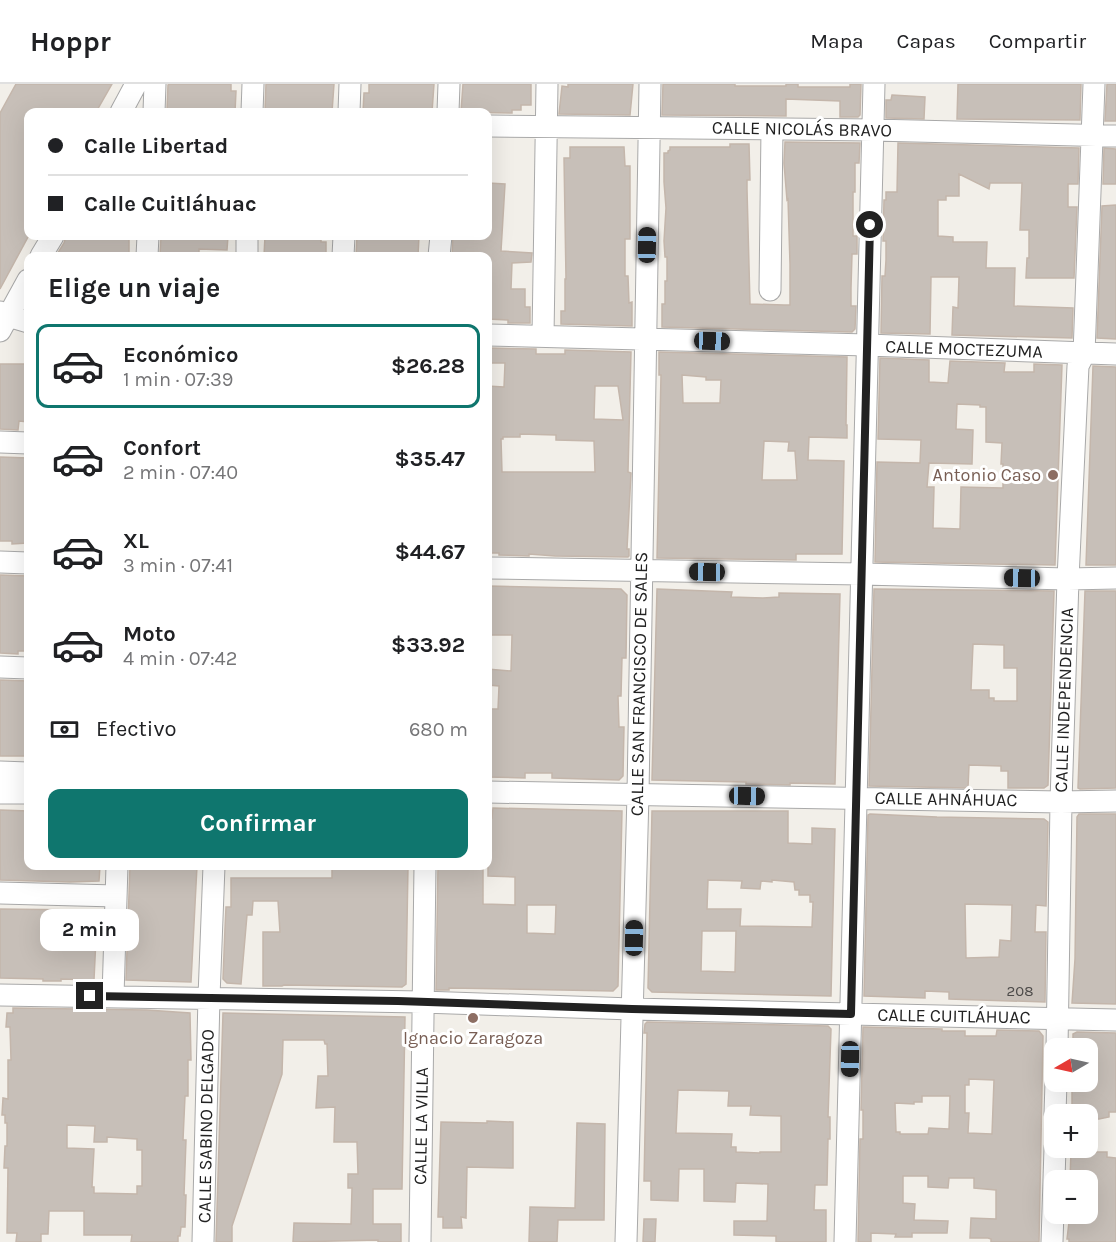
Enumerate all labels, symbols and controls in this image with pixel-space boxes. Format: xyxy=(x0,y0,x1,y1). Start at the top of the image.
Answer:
text: Hoppr xyxy=(30,25,111,58)
text: Mapa xyxy=(810,29,864,53)
text: Capas xyxy=(897,29,956,53)
text: Compartir xyxy=(989,29,1086,53)
street label: CALLE NICOLÁS BRAVO xyxy=(712,115,892,142)
text: Calle Libertad xyxy=(84,133,228,159)
text: Calle Cuitláhuac xyxy=(84,191,257,217)
route start xyxy=(856,211,883,238)
car xyxy=(638,227,656,263)
text: Elige un viaje xyxy=(48,272,220,304)
car xyxy=(694,331,730,351)
street label: CALLE MOCTEZUMA xyxy=(885,335,1043,363)
icon: car xyxy=(51,339,105,393)
text: Económico xyxy=(123,342,238,368)
text: $26.28 xyxy=(391,353,465,379)
text: 1 min · 07:39 xyxy=(123,368,233,391)
icon: car xyxy=(51,432,105,486)
text: Confort xyxy=(123,435,201,461)
text: $35.47 xyxy=(395,446,465,472)
text: 2 min · 07:40 xyxy=(123,461,238,484)
place label: Antonio Caso xyxy=(933,464,1041,486)
marker: Antonio Caso xyxy=(1046,468,1060,482)
icon: car xyxy=(51,525,105,579)
text: XL xyxy=(123,528,149,554)
text: $44.67 xyxy=(395,539,465,565)
street label: CALLE SAN FRANCISCO DE SALES xyxy=(626,552,652,816)
text: 3 min · 07:41 xyxy=(123,554,233,577)
car xyxy=(689,563,725,581)
car xyxy=(1004,569,1040,587)
street label: CALLE INDEPENDENCIA xyxy=(1050,607,1078,793)
icon: car xyxy=(51,618,105,672)
text: Moto xyxy=(123,621,176,647)
text: $33.92 xyxy=(391,632,465,658)
text: 4 min · 07:42 xyxy=(123,647,237,670)
icon: cash xyxy=(48,713,81,746)
text: Efectivo xyxy=(96,716,176,742)
text: 680 m xyxy=(409,718,468,741)
street label: CALLE AHNÁHUAC xyxy=(874,786,1018,811)
car xyxy=(729,787,765,805)
button: Confirmar xyxy=(48,789,468,858)
callout: 2 min xyxy=(40,909,140,951)
text: 2 min xyxy=(62,918,117,941)
car xyxy=(625,920,643,956)
route end xyxy=(76,982,103,1009)
house number: 208 xyxy=(1007,982,1033,1000)
street label: CALLE CUITLÁHUAC xyxy=(877,1003,1031,1028)
marker: Ignacio Zaragoza xyxy=(466,1011,480,1025)
place label: Ignacio Zaragoza xyxy=(403,1027,543,1049)
street label: CALLE SABINO DELGADO xyxy=(193,1029,219,1223)
north arrow xyxy=(1044,1038,1098,1092)
map controls xyxy=(1044,1038,1098,1224)
car xyxy=(841,1041,859,1077)
street label: CALLE LA VILLA xyxy=(409,1067,433,1185)
button: + xyxy=(1044,1104,1098,1158)
button: − xyxy=(1044,1170,1098,1224)

